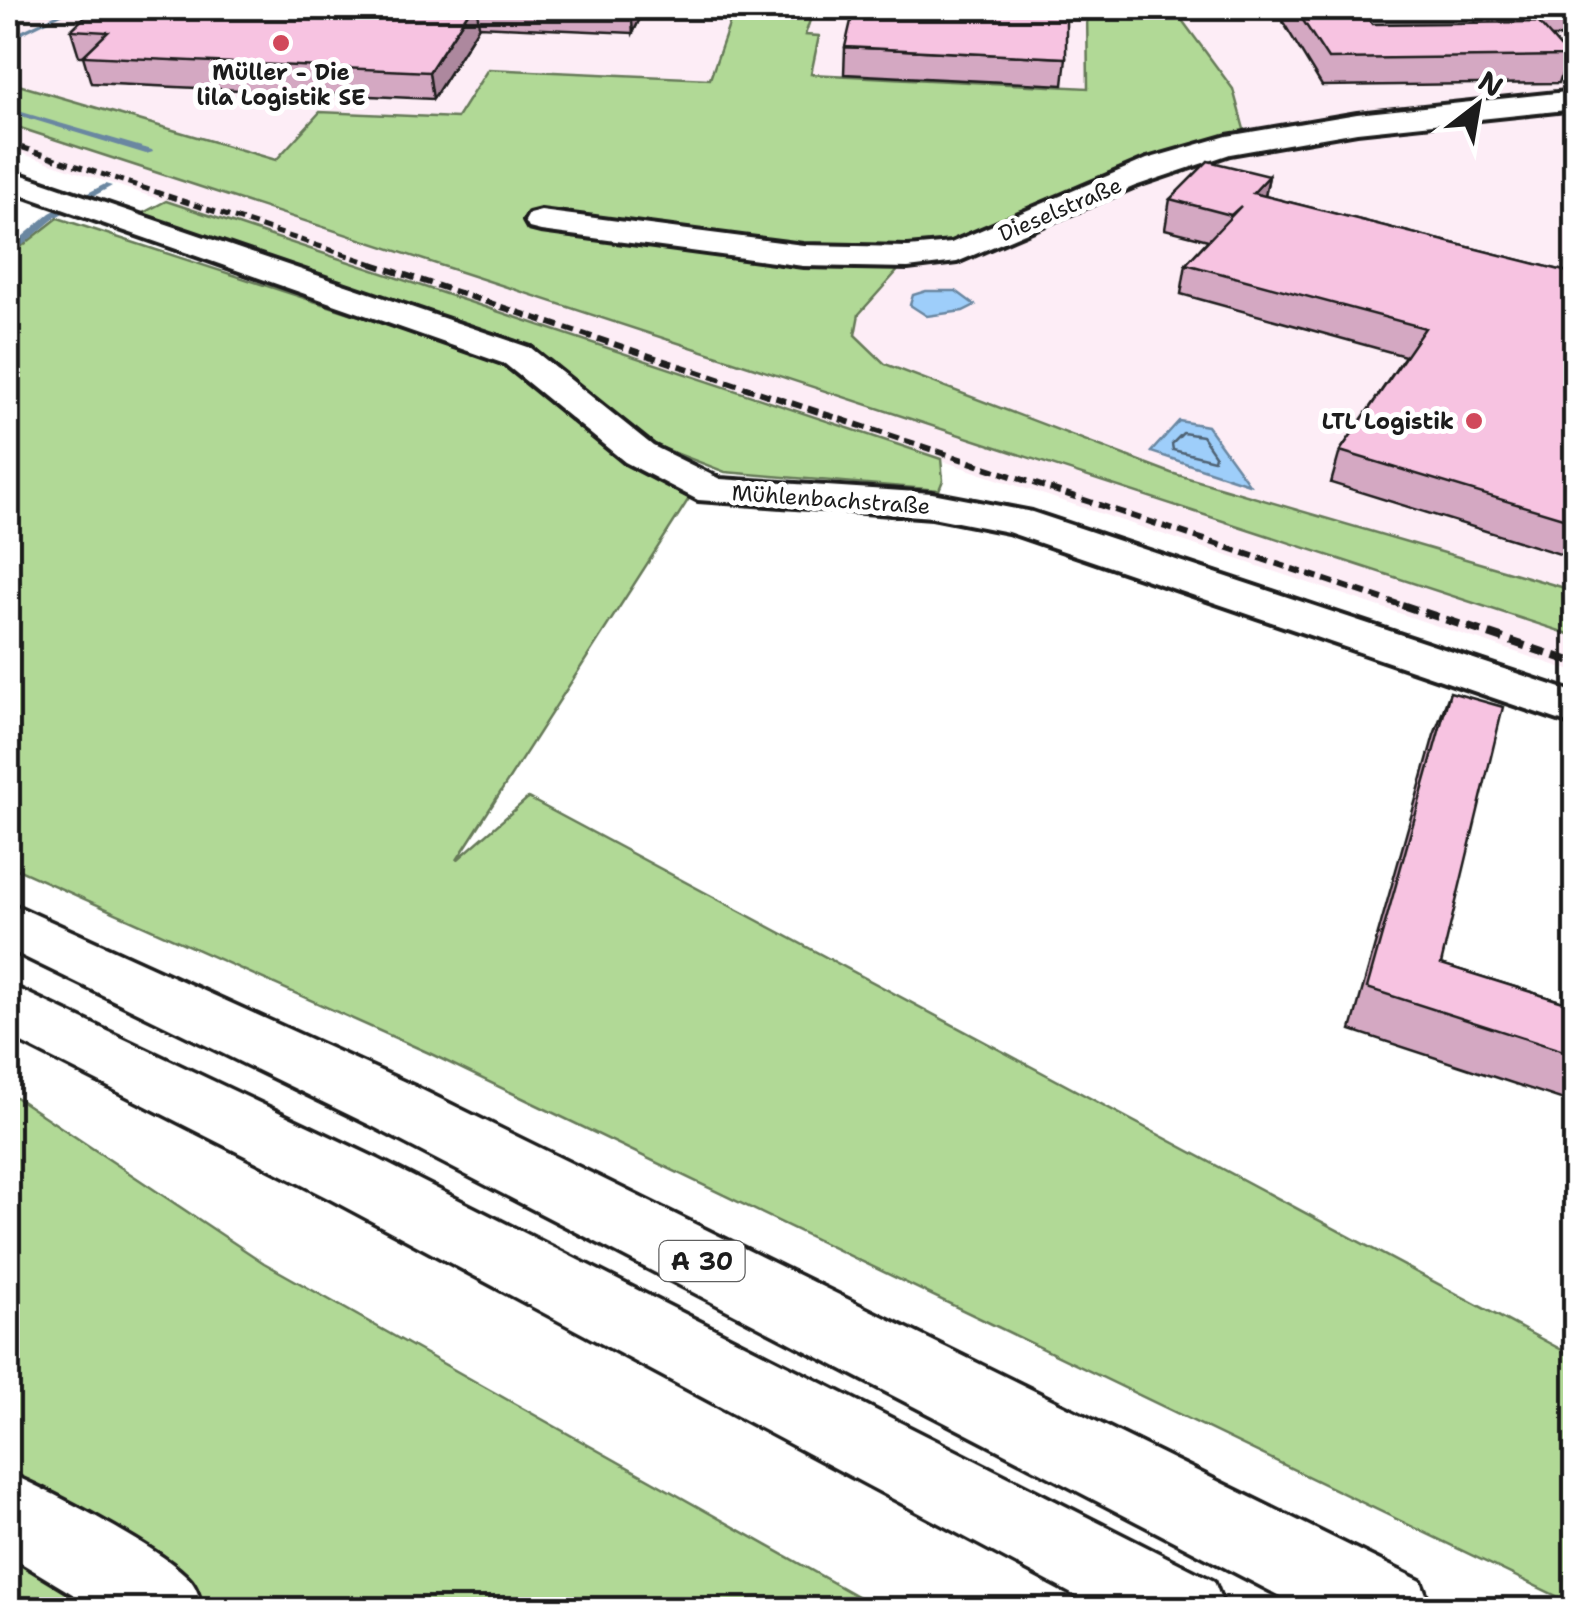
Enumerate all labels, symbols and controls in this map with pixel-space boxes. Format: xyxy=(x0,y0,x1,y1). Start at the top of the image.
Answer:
marker: Müller - Die lila Logistik SE xyxy=(270,32,292,54)
north arrow xyxy=(1428,55,1528,155)
place label: Müller - Die lila Logistik SE xyxy=(196,58,366,112)
text: N xyxy=(1472,62,1510,106)
street label: Dieselstraße xyxy=(994,170,1126,248)
place label: LTL Logistik xyxy=(1322,407,1454,436)
marker: LTL Logistik xyxy=(1463,410,1485,432)
street label: Mühlenbachstraße xyxy=(731,478,931,521)
road number: A 30 xyxy=(660,1241,744,1281)

